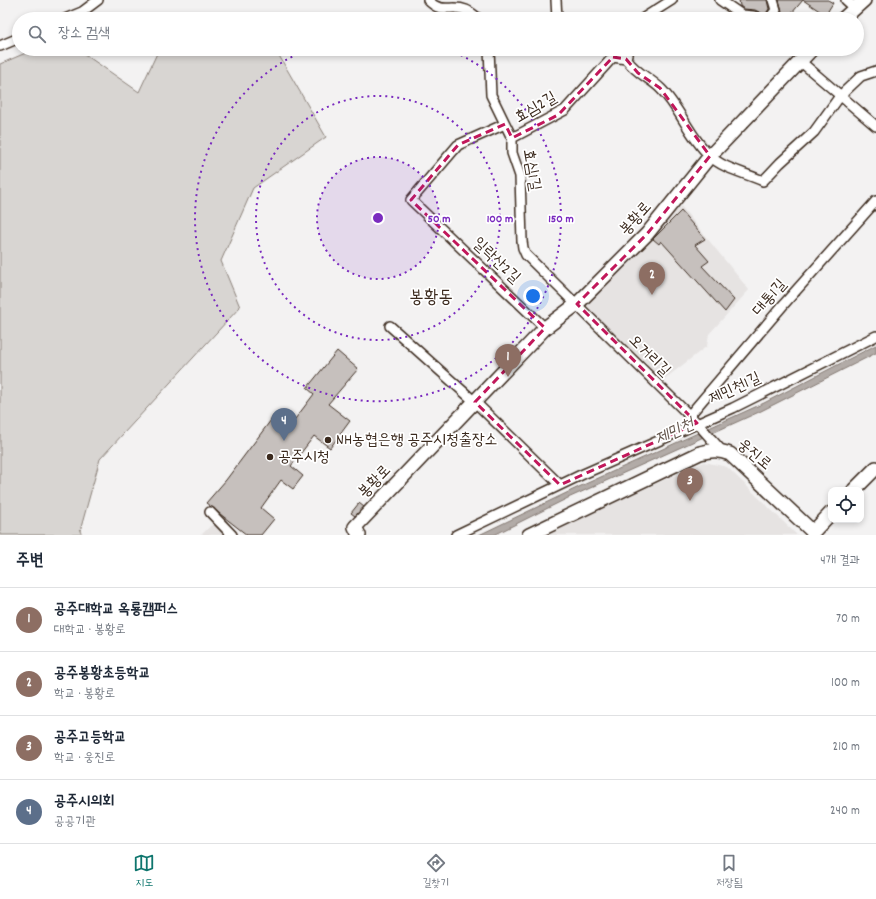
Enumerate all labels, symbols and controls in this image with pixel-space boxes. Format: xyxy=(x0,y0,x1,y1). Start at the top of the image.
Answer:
search box xyxy=(12,12,864,56)
icon: search xyxy=(26,23,48,45)
text: 장소 검색 xyxy=(58,23,110,45)
street label: 효심2길 xyxy=(510,87,562,129)
street label: 효심1길 xyxy=(516,147,546,193)
street label: 봉황로 xyxy=(615,197,657,241)
centre of rings xyxy=(371,211,385,225)
text: 50 m xyxy=(427,211,451,228)
text: 100 m xyxy=(487,211,513,228)
text: 150 m xyxy=(548,211,574,228)
street label: 일락산2길 xyxy=(467,233,525,289)
pin: 2 xyxy=(639,262,665,295)
street label: 대통1길 xyxy=(747,274,793,321)
district label: 봉황동 xyxy=(409,286,453,311)
your location xyxy=(523,286,543,306)
street label: 오거리길 xyxy=(623,330,675,382)
pin: 1 xyxy=(495,344,521,377)
street label: 제민천1길 xyxy=(705,367,765,411)
pin: 4 xyxy=(271,408,297,441)
water label: 제민천 xyxy=(651,412,701,453)
place label: NH농협은행 공주시청출장소 xyxy=(336,429,497,452)
street label: 웅진로 xyxy=(732,434,776,476)
marker: NH농협은행 공주시청출장소 xyxy=(323,435,333,445)
place label: 공주시청 xyxy=(278,446,330,469)
marker: 공주시청 xyxy=(265,452,275,462)
street label: 봉황로 xyxy=(353,460,397,504)
pin: 3 xyxy=(677,468,703,501)
map controls xyxy=(828,487,864,523)
button: locate xyxy=(828,487,864,523)
text: 주변 xyxy=(16,550,43,574)
text: 4개 결과 xyxy=(820,552,860,571)
text: 공주대학교 옥룡캠퍼스 xyxy=(54,599,178,621)
text: 1 xyxy=(28,610,30,629)
text: 70 m xyxy=(836,610,860,629)
text: 대학교 · 봉황로 xyxy=(54,621,126,640)
text: 공주봉황초등학교 xyxy=(54,663,151,685)
text: 2 xyxy=(26,674,32,693)
text: 100 m xyxy=(831,674,860,693)
text: 학교 · 봉황로 xyxy=(54,685,115,704)
text: 공주고등학교 xyxy=(54,727,126,749)
text: 3 xyxy=(26,738,32,757)
text: 210 m xyxy=(832,738,860,757)
text: 학교 · 웅진로 xyxy=(54,749,115,768)
text: 공주시의회 xyxy=(54,791,114,813)
text: 4 xyxy=(26,802,32,821)
text: 240 m xyxy=(830,802,860,821)
text: 공공기관 xyxy=(54,813,96,832)
tab: 지도 xyxy=(133,852,155,892)
tab: 길찾기 xyxy=(422,852,449,892)
tab: 저장됨 xyxy=(716,852,743,892)

